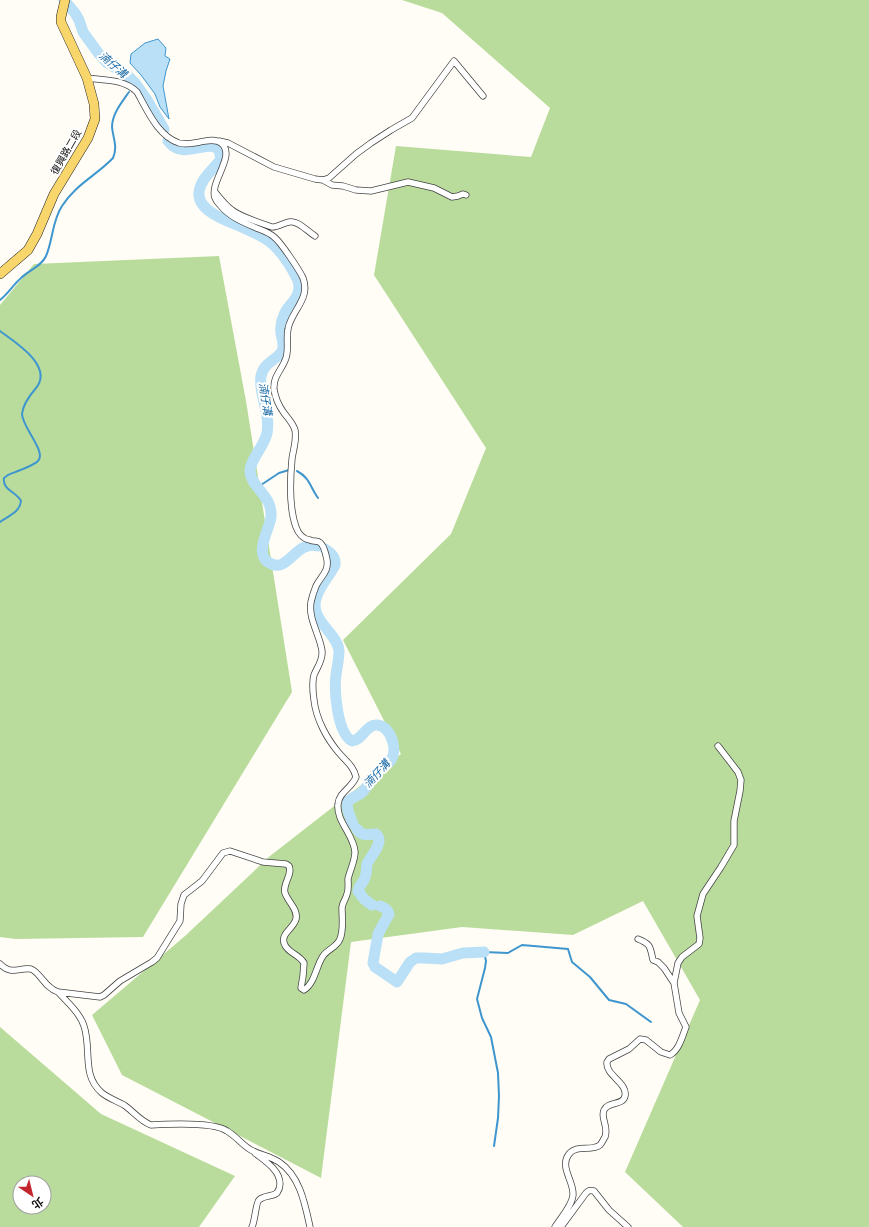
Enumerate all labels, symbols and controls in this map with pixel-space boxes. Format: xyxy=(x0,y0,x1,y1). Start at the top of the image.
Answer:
water label: 湳仔溝 xyxy=(96,49,131,82)
street label: 復興路二段 xyxy=(49,128,83,176)
water label: 湳仔溝 xyxy=(256,382,274,418)
water label: 湳仔溝 xyxy=(361,756,394,791)
north arrow xyxy=(12,1175,52,1215)
text: 北 xyxy=(29,1194,46,1211)

